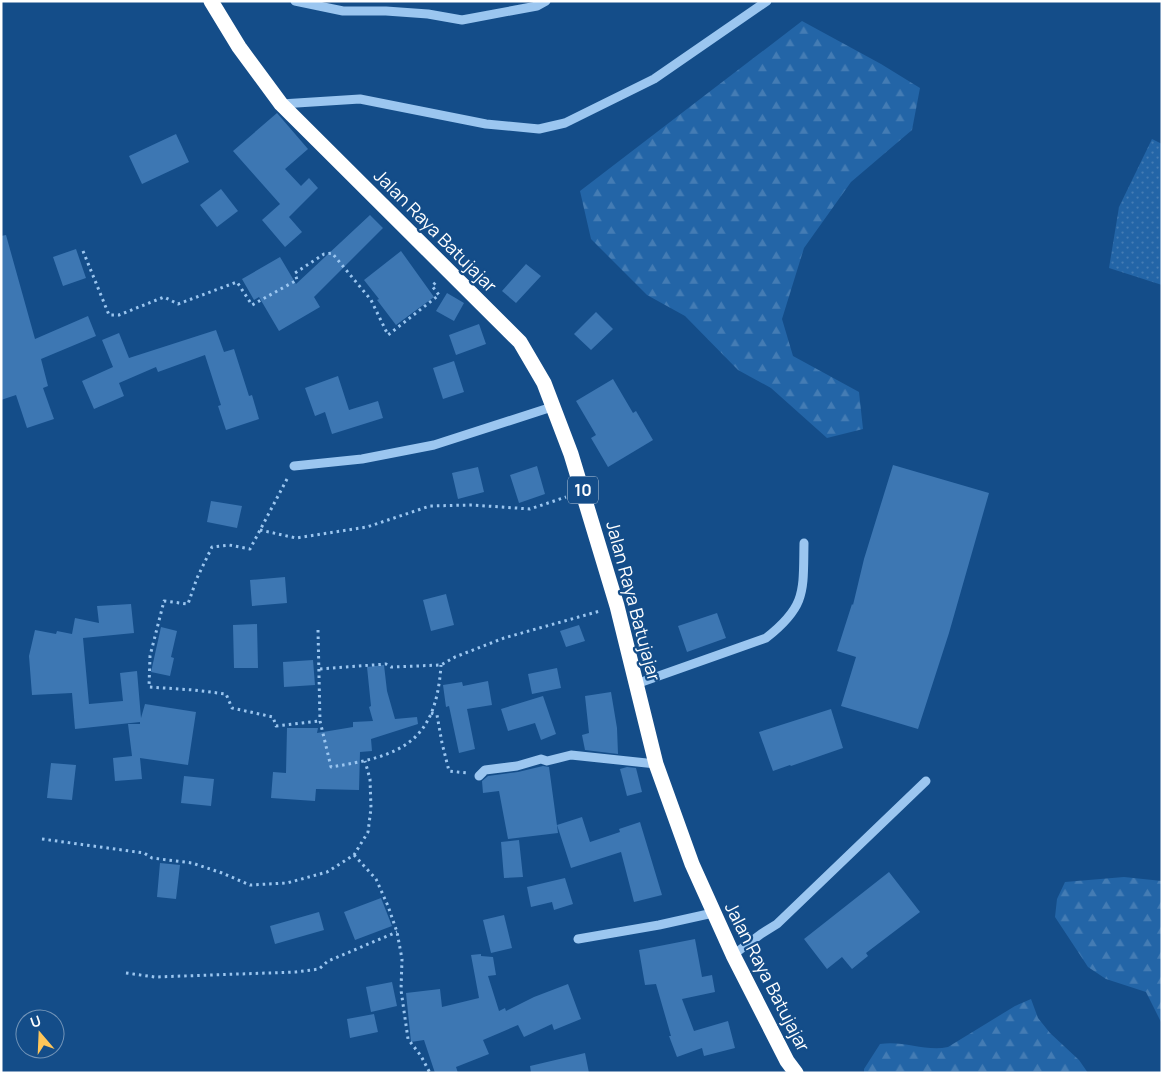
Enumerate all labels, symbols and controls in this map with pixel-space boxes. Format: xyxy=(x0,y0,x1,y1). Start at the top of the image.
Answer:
street label: Jalan Raya Batujajar xyxy=(369,164,503,297)
road number: 10 xyxy=(568,476,598,504)
street label: Jalan Raya Batujajar xyxy=(601,518,667,684)
street label: Jalan Raya Batujajar xyxy=(720,898,816,1056)
north arrow xyxy=(15,1009,65,1059)
text: U xyxy=(28,1011,43,1032)

